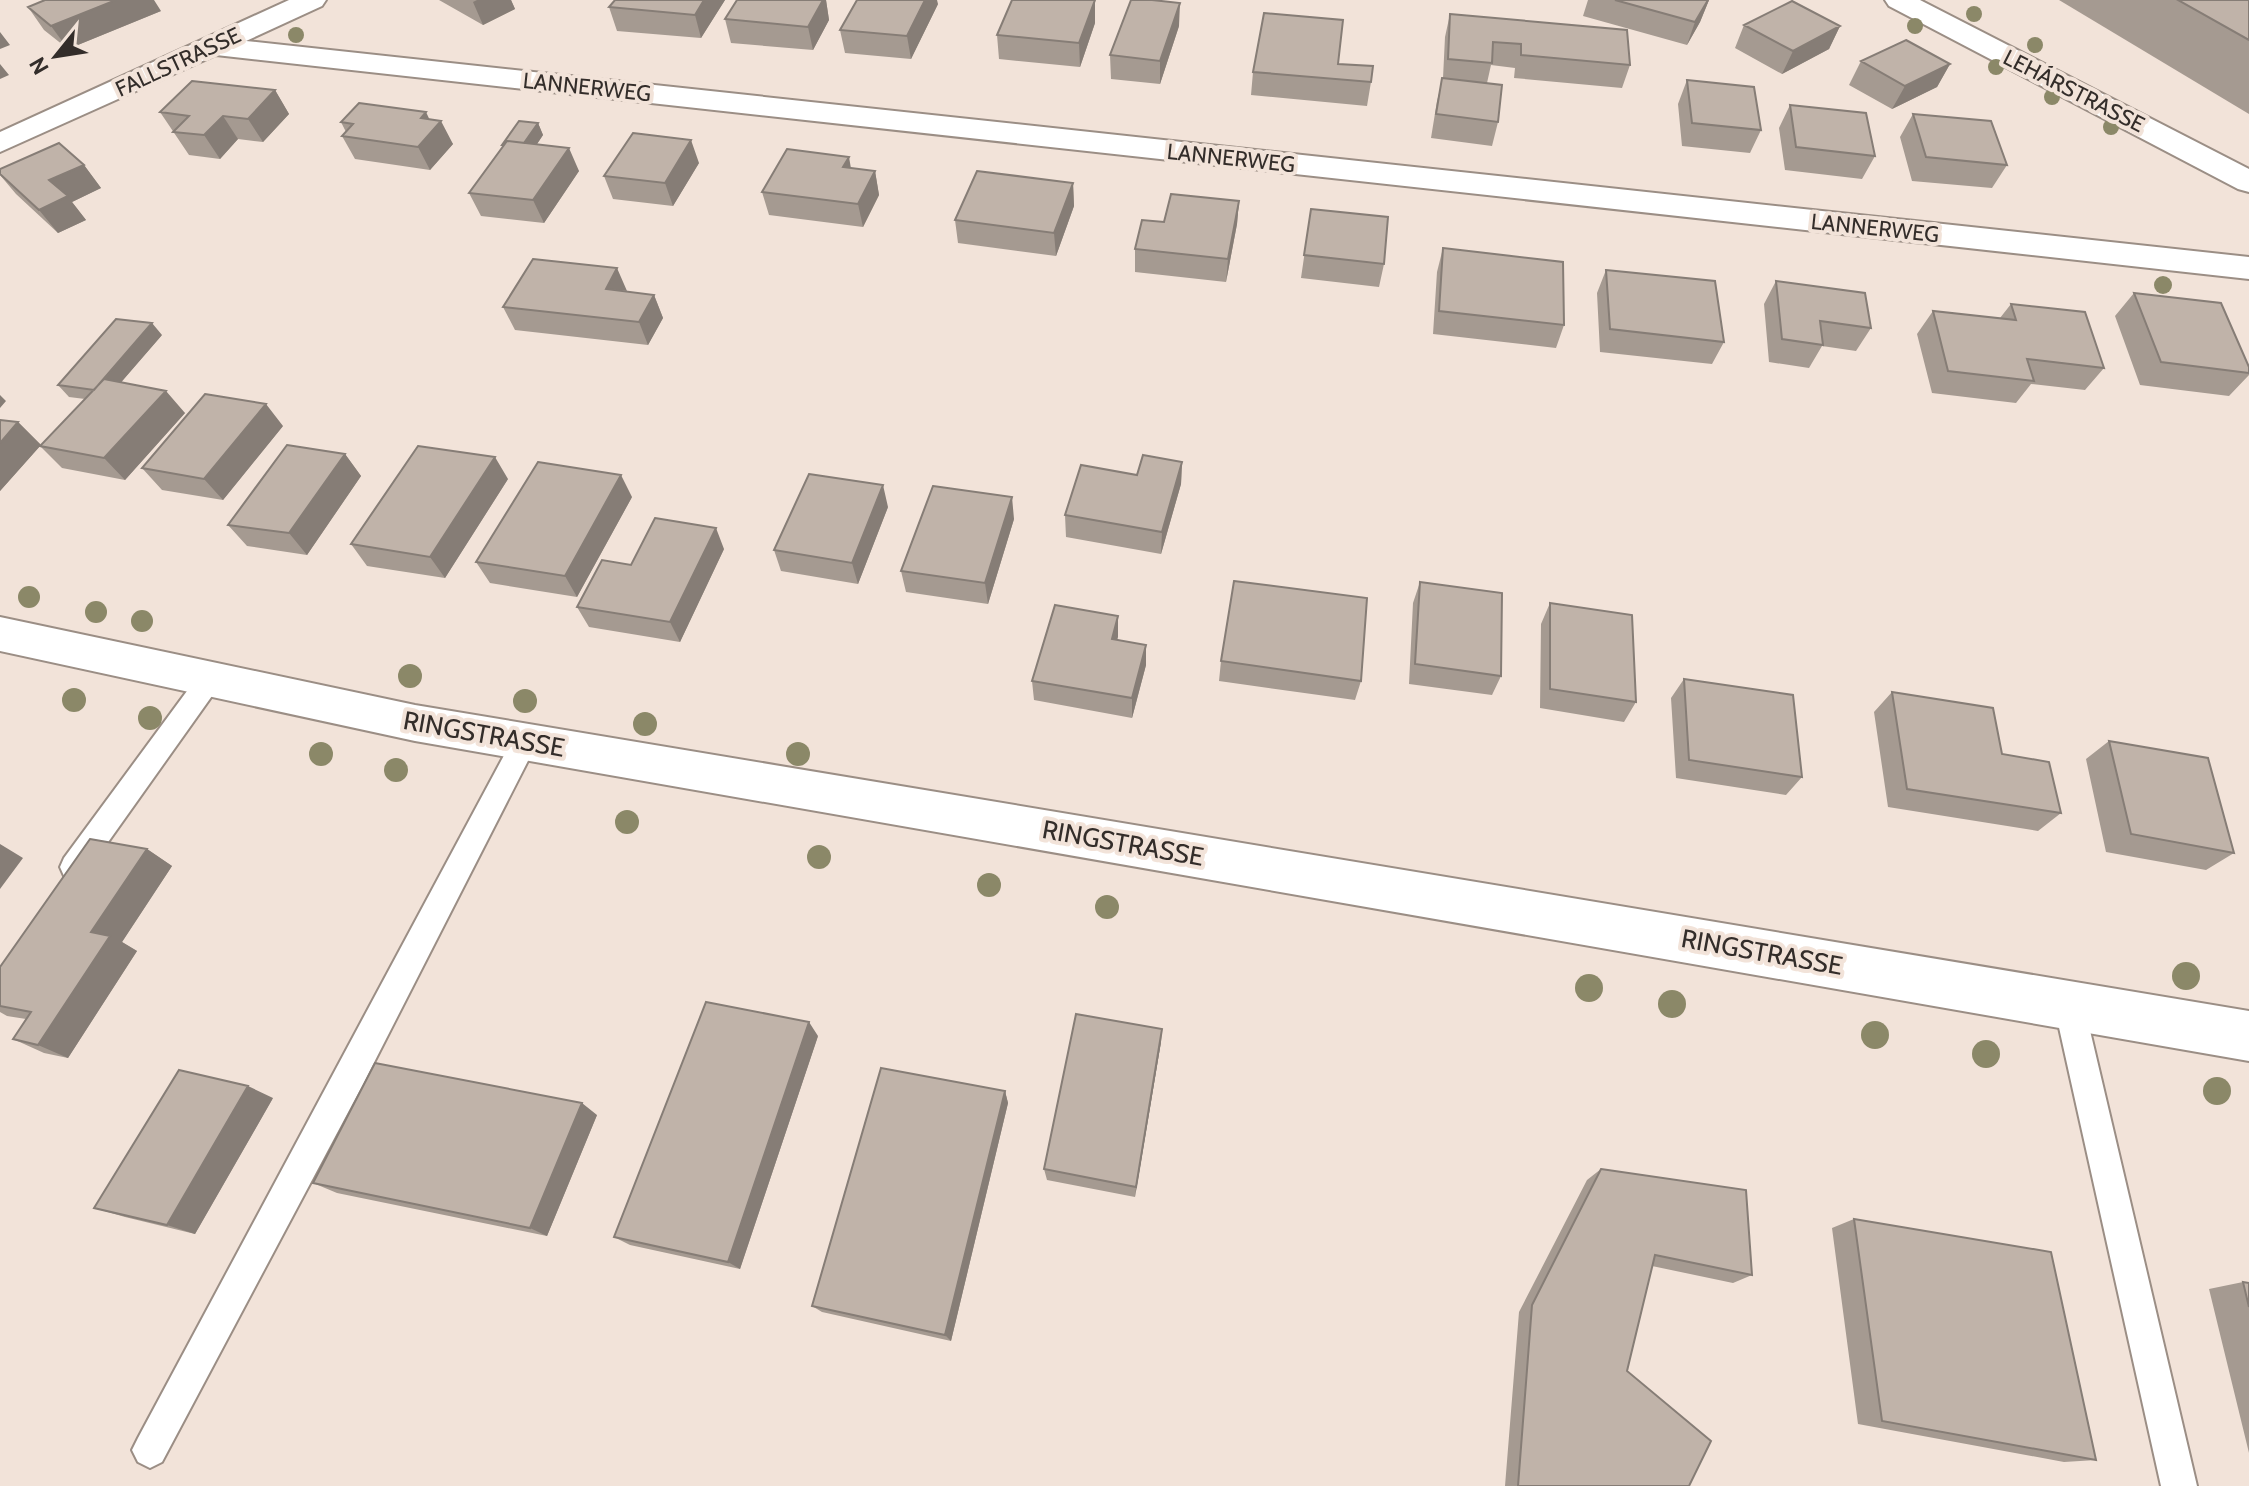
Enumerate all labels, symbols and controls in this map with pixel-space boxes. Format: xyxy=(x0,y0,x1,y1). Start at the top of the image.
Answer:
north arrow xyxy=(16,16,96,96)
street label: FALLSTRASSE xyxy=(111,21,245,103)
street label: LEHÁRSTRASSE xyxy=(1999,44,2149,138)
text: N xyxy=(24,52,55,79)
street label: LANNERWEG xyxy=(522,67,652,107)
street label: LANNERWEG xyxy=(1166,138,1296,178)
street label: LANNERWEG xyxy=(1810,208,1940,248)
street label: RINGSTRASSE xyxy=(401,704,567,764)
street label: RINGSTRASSE xyxy=(1040,813,1206,873)
street label: RINGSTRASSE xyxy=(1679,922,1845,982)

